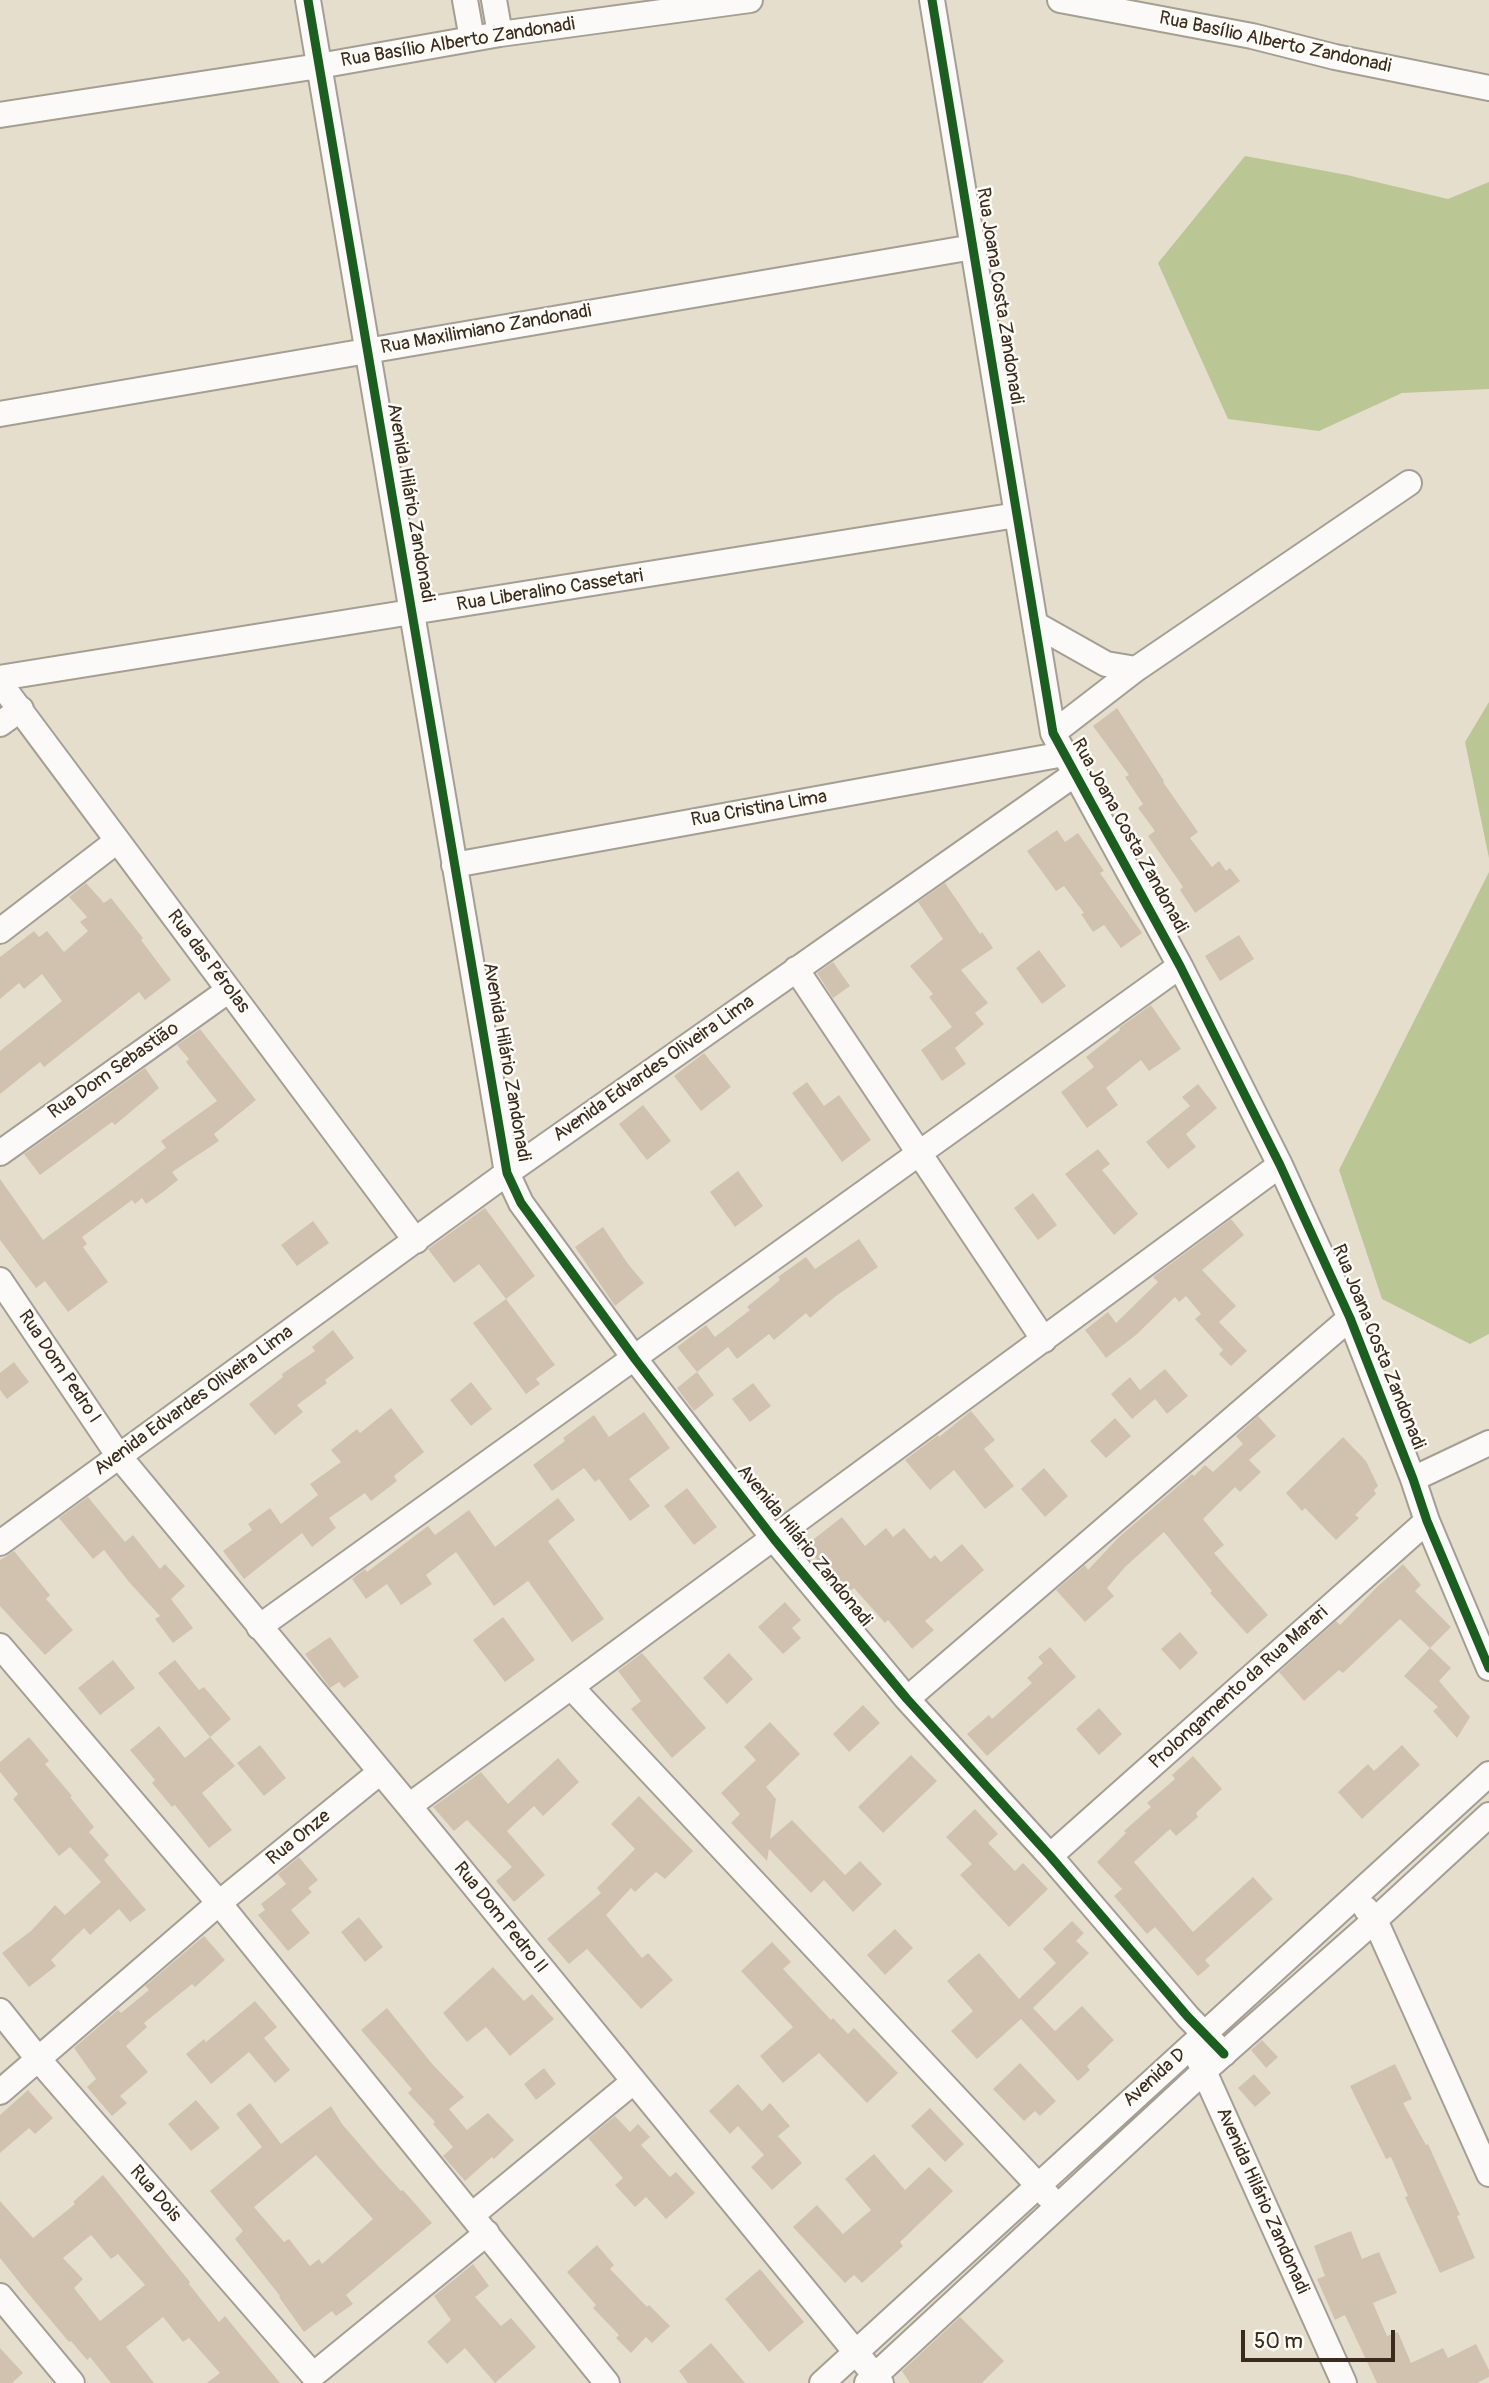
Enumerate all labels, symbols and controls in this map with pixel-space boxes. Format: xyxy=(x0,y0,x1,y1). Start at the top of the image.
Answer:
street label: Rua Basílio Alberto Zandonadi xyxy=(1157,7,1393,79)
street label: Rua Basílio Alberto Zandonadi xyxy=(339,13,577,73)
street label: Rua Joana Costa Zandonadi xyxy=(971,186,1027,406)
street label: Rua Maxilimiano Zandonadi xyxy=(379,300,593,360)
street label: Avenida Hilário Zandonadi xyxy=(381,402,439,604)
street label: Rua Liberalino Cassetari xyxy=(455,565,645,617)
street label: Rua Joana Costa Zandonadi xyxy=(1066,735,1192,937)
street label: Rua Cristina Lima xyxy=(689,786,829,832)
street label: Rua das Pérolas xyxy=(162,906,254,1018)
street label: Avenida Hilário Zandonadi xyxy=(477,961,535,1163)
street label: Avenida Edvardes Oliveira Lima xyxy=(549,991,759,1147)
street label: Rua Dom Sebastião xyxy=(44,1017,184,1125)
street label: Rua Joana Costa Zandonadi xyxy=(1326,1241,1430,1453)
street label: Rua Dom Pedro I xyxy=(13,1306,105,1428)
street label: Avenida Edvardes Oliveira Lima xyxy=(90,1321,298,1481)
street label: Avenida Hilário Zandonadi xyxy=(732,1460,876,1632)
street label: Prolongamento da Rua Marari xyxy=(1145,1602,1333,1774)
street label: Rua Onze xyxy=(262,1805,336,1871)
street label: Rua Dom Pedro II xyxy=(448,1858,552,1978)
street label: Avenida D xyxy=(1119,2044,1191,2112)
street label: Avenida Hilário Zandonadi xyxy=(1211,2104,1313,2298)
street label: Rua Dois xyxy=(124,2161,186,2227)
scale bar xyxy=(1244,2316,1398,2360)
text: 50 m xyxy=(1254,2328,1303,2355)

